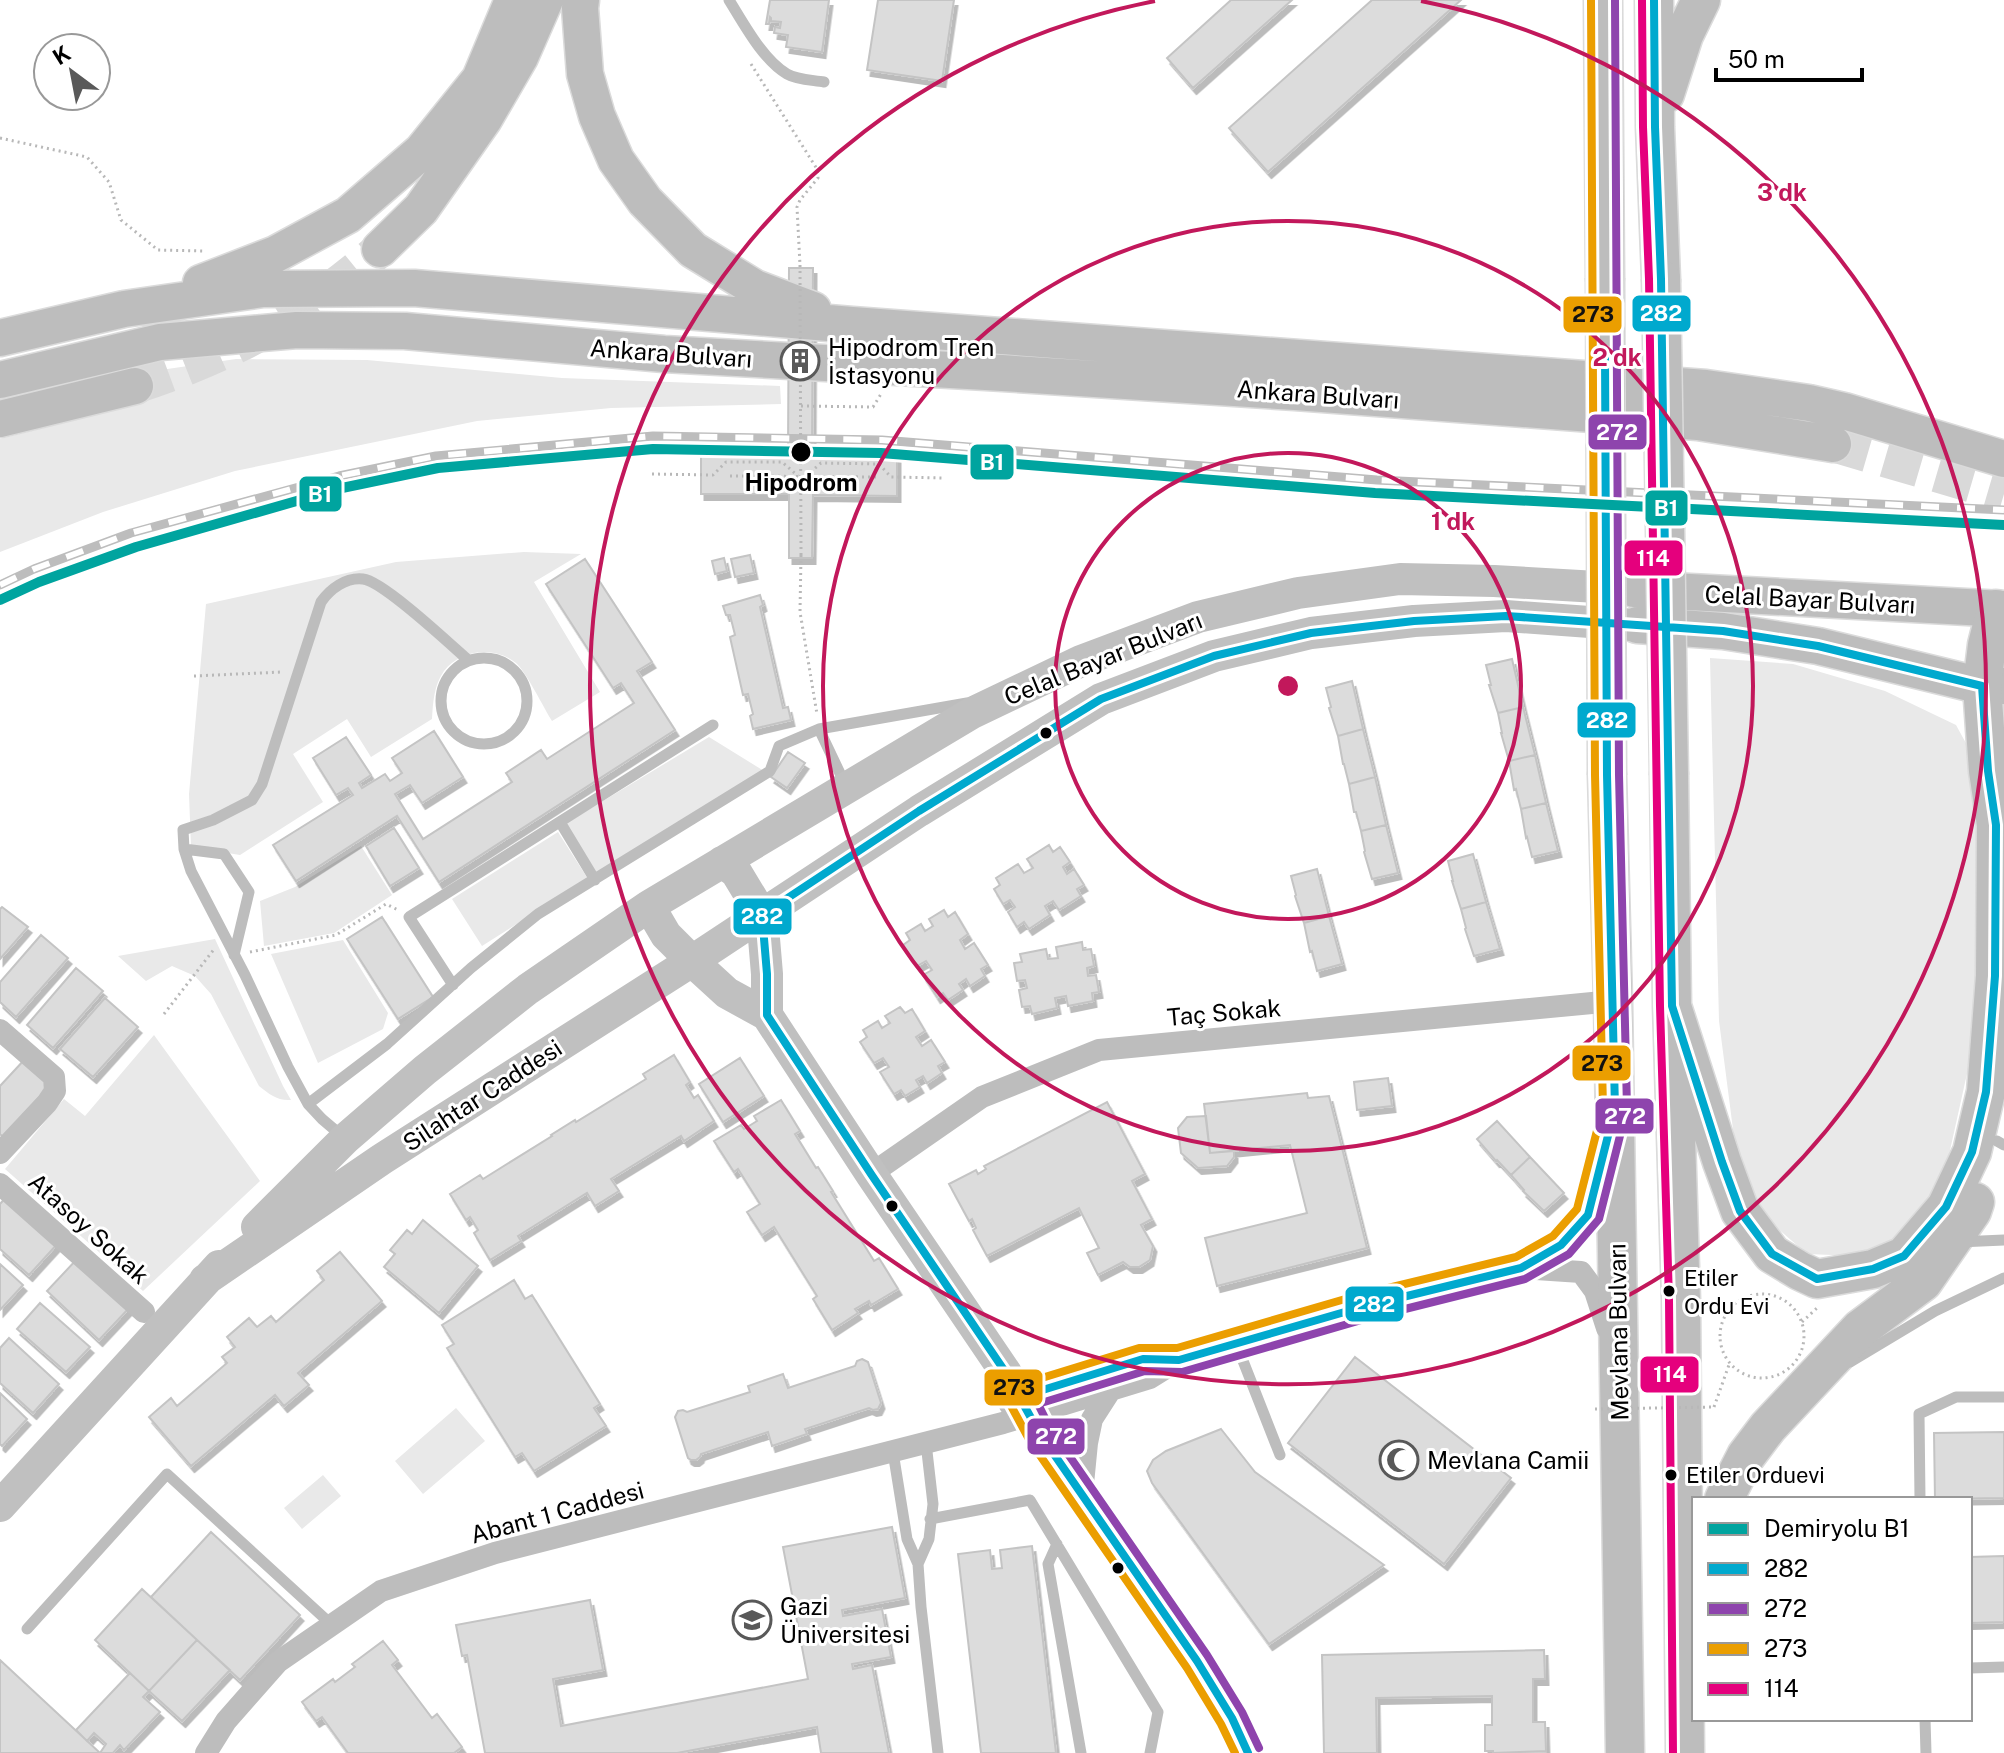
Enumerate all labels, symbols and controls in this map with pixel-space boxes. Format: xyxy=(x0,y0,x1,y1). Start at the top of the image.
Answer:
north arrow xyxy=(32,32,112,112)
scale bar xyxy=(1716,32,1862,82)
text: K xyxy=(48,40,75,70)
text: 50 m xyxy=(1728,45,1785,73)
text: 3 dk xyxy=(1757,178,1807,206)
line badge: 282 xyxy=(1631,294,1692,333)
line badge: 273 xyxy=(1562,295,1623,334)
text: 282 xyxy=(1640,300,1682,326)
text: 273 xyxy=(1572,301,1614,327)
street label: Ankara Bulvarı xyxy=(589,333,753,373)
place label: Hipodrom Tren İstasyonu xyxy=(828,333,994,389)
building icon: Hipodrom Tren İstasyonu xyxy=(779,340,821,382)
text: 2 dk xyxy=(1592,343,1642,371)
street label: Ankara Bulvarı xyxy=(1236,374,1400,414)
line badge: 272 xyxy=(1587,413,1648,451)
text: 272 xyxy=(1596,419,1638,445)
marker: Hipodrom xyxy=(789,440,813,464)
line badge: B1 xyxy=(969,443,1015,481)
text: B1 xyxy=(980,449,1004,475)
place label: Hipodrom xyxy=(744,468,858,496)
line badge: B1 xyxy=(298,475,343,513)
text: B1 xyxy=(308,481,332,507)
line badge: B1 xyxy=(1644,489,1689,527)
text: B1 xyxy=(1654,495,1678,521)
text: 1 dk xyxy=(1431,507,1475,535)
line badge: 114 xyxy=(1623,539,1684,577)
text: 114 xyxy=(1636,545,1670,571)
street label: Celal Bayar Bulvarı xyxy=(1704,580,1916,618)
street label: Celal Bayar Bulvarı xyxy=(1000,606,1206,710)
centre of rings xyxy=(1274,672,1302,700)
line badge: 282 xyxy=(1576,701,1637,739)
text: 282 xyxy=(1586,707,1628,733)
unlabelled marker xyxy=(1038,725,1054,741)
line badge: 282 xyxy=(732,897,793,936)
text: 282 xyxy=(741,903,783,929)
street label: Taç Sokak xyxy=(1166,993,1282,1031)
street label: Silahtar Caddesi xyxy=(397,1033,567,1157)
line badge: 273 xyxy=(1571,1044,1632,1082)
text: 273 xyxy=(1581,1050,1623,1076)
line badge: 272 xyxy=(1594,1097,1655,1135)
text: 272 xyxy=(1604,1103,1646,1129)
street label: Atasoy Sokak xyxy=(23,1167,155,1289)
unlabelled marker xyxy=(884,1198,900,1214)
street label: Mevlana Bulvarı xyxy=(1602,1243,1634,1421)
place label: Etiler Ordu Evi xyxy=(1684,1265,1770,1319)
marker: Etiler Ordu Evi xyxy=(1661,1283,1677,1299)
line badge: 282 xyxy=(1344,1285,1405,1323)
text: 282 xyxy=(1353,1291,1395,1317)
line badge: 114 xyxy=(1639,1355,1700,1394)
text: 114 xyxy=(1653,1361,1687,1387)
line badge: 273 xyxy=(983,1368,1044,1407)
text: 273 xyxy=(993,1374,1035,1400)
line badge: 272 xyxy=(1026,1417,1086,1456)
text: 272 xyxy=(1035,1423,1077,1449)
mosque icon: Mevlana Camii xyxy=(1378,1439,1420,1481)
place label: Mevlana Camii xyxy=(1427,1446,1589,1474)
place label: Etiler Orduevi xyxy=(1686,1462,1825,1488)
marker: Etiler Orduevi xyxy=(1663,1467,1679,1483)
street label: Abant 1 Caddesi xyxy=(467,1475,647,1549)
legend xyxy=(1692,1497,1972,1721)
text: Demiryolu B1 xyxy=(1764,1514,1909,1542)
text: 282 xyxy=(1764,1554,1808,1582)
unlabelled marker xyxy=(1110,1560,1126,1576)
place label: Gazi Üniversitesi xyxy=(780,1592,910,1648)
text: 272 xyxy=(1764,1594,1807,1622)
school or university icon: Gazi Üniversitesi xyxy=(731,1599,773,1641)
text: 273 xyxy=(1764,1634,1807,1662)
text: 114 xyxy=(1764,1674,1799,1702)

